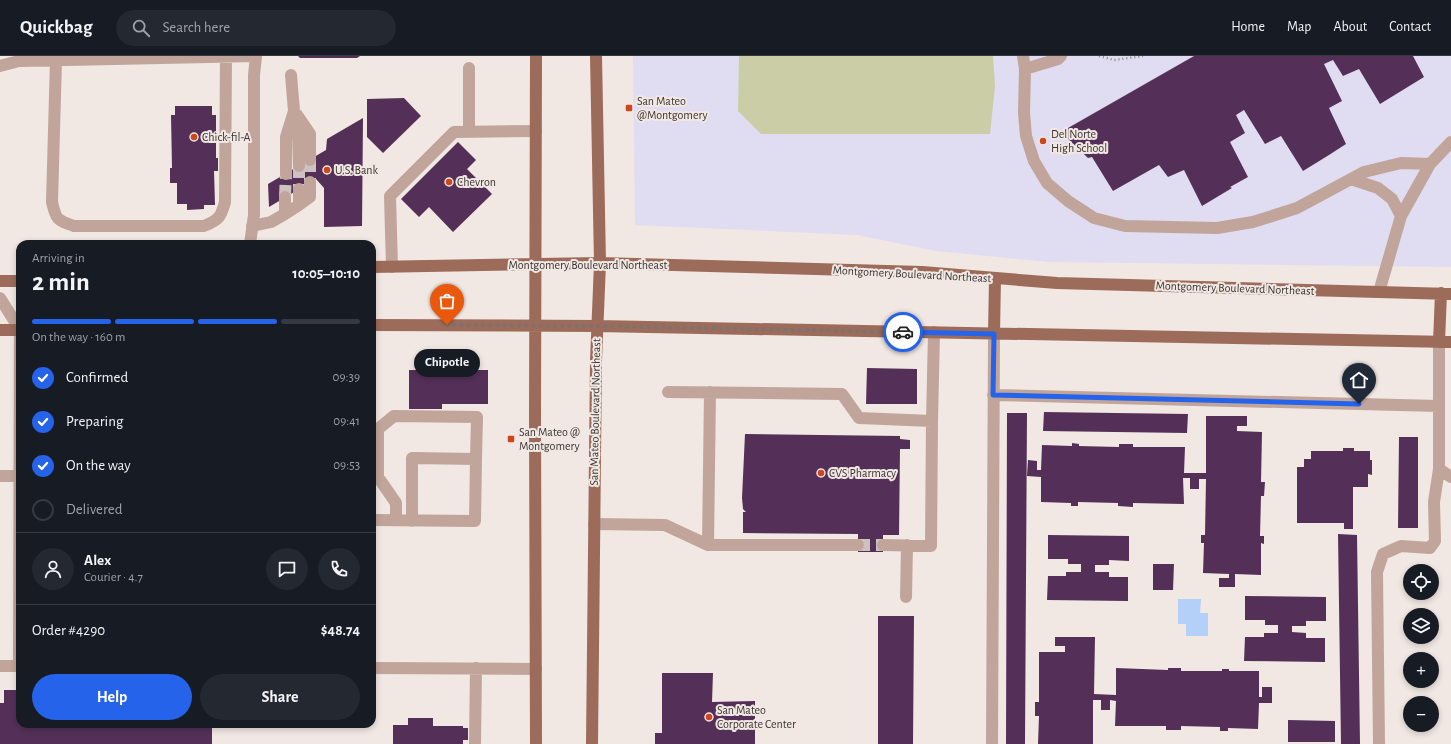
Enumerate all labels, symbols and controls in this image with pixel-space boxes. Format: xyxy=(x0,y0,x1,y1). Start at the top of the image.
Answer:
search box xyxy=(116,10,396,46)
icon: search xyxy=(130,17,152,39)
text: Quickbag xyxy=(20,18,92,37)
text: Search here xyxy=(162,20,230,35)
text: Home xyxy=(1231,20,1265,34)
text: Map xyxy=(1287,20,1311,34)
text: About xyxy=(1333,20,1367,34)
text: Contact xyxy=(1389,20,1431,34)
place label: San Mateo @Montgomery xyxy=(637,95,708,122)
marker: San Mateo @Montgomery xyxy=(624,103,634,113)
place label: Del Norte High School xyxy=(1051,128,1107,154)
place label: Chick-fil-A xyxy=(202,131,251,143)
marker: Chick-fil-A xyxy=(189,132,199,142)
marker: Del Norte High School xyxy=(1038,136,1048,146)
place label: U.S. Bank xyxy=(335,164,379,176)
marker: U.S. Bank xyxy=(322,165,332,175)
place label: Chevron xyxy=(457,176,496,188)
marker: Chevron xyxy=(444,177,454,187)
text: Arriving in xyxy=(32,252,85,265)
street label: Montgomery Boulevard Northeast xyxy=(509,259,668,272)
street label: Montgomery Boulevard Northeast xyxy=(832,264,992,285)
text: 10:05–10:10 xyxy=(292,266,360,281)
text: 2 min xyxy=(32,269,90,295)
street label: Montgomery Boulevard Northeast xyxy=(1155,279,1315,298)
pin xyxy=(430,284,464,325)
icon: bag xyxy=(436,290,458,312)
courier xyxy=(883,312,923,352)
icon: car xyxy=(892,321,914,343)
text: On the way · 160 m xyxy=(32,331,125,344)
street label: San Mateo Boulevard Northeast xyxy=(588,338,602,486)
callout: Chipotle xyxy=(414,349,480,377)
text: Chipotle xyxy=(425,356,469,369)
pin xyxy=(1342,363,1376,404)
icon: check xyxy=(32,367,54,389)
icon: home xyxy=(1348,369,1370,391)
text: Confirmed xyxy=(66,370,128,385)
text: 09:39 xyxy=(333,371,360,384)
icon: check xyxy=(32,411,54,433)
text: Preparing xyxy=(66,414,123,429)
text: 09:41 xyxy=(333,415,360,428)
place label: San Mateo @ Montgomery xyxy=(519,426,580,453)
marker: San Mateo @ Montgomery xyxy=(506,434,516,444)
icon: check xyxy=(32,455,54,477)
text: On the way xyxy=(66,458,131,473)
text: 09:53 xyxy=(333,459,360,472)
place label: CVS Pharmacy xyxy=(829,467,896,480)
marker: CVS Pharmacy xyxy=(816,468,826,478)
text: Delivered xyxy=(66,502,123,517)
button: person xyxy=(32,548,74,590)
button: chat xyxy=(266,548,308,590)
button: phone xyxy=(318,548,360,590)
text: Alex xyxy=(84,553,111,568)
map controls xyxy=(1403,564,1439,732)
button: locate xyxy=(1403,564,1439,600)
text: Courier · 4.7 xyxy=(84,571,143,584)
button: layers xyxy=(1403,608,1439,644)
text: Order #4290 xyxy=(32,623,105,638)
text: $48.74 xyxy=(321,623,360,638)
button: + xyxy=(1403,652,1439,688)
button: Help xyxy=(32,674,192,720)
button: Share xyxy=(200,674,360,720)
button: − xyxy=(1403,696,1439,732)
place label: San Mateo Corporate Center xyxy=(717,704,796,730)
marker: San Mateo Corporate Center xyxy=(704,712,714,722)

